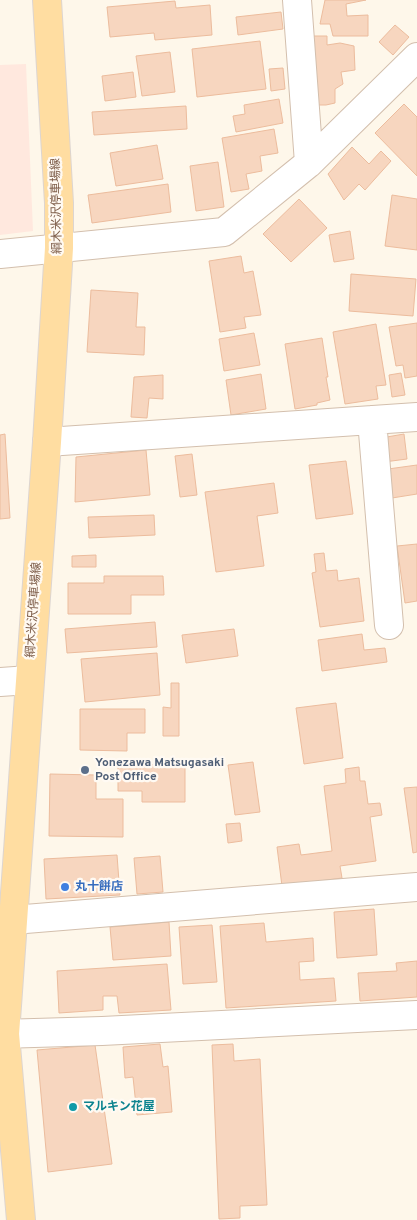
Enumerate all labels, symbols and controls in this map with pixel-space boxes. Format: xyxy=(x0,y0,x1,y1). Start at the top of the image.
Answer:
street label: 綱木米沢停車場線 xyxy=(48,158,66,254)
street label: 綱木米沢停車場線 xyxy=(23,562,45,658)
place label: Yonezawa Matsugasaki Post Office xyxy=(95,755,224,785)
marker: Yonezawa Matsugasaki Post Office xyxy=(79,764,91,776)
place label: 丸十餅店 xyxy=(75,879,123,895)
marker: 丸十餅店 xyxy=(59,881,71,893)
place label: マルキン花屋 xyxy=(83,1099,155,1115)
marker: マルキン花屋 xyxy=(67,1101,79,1113)

